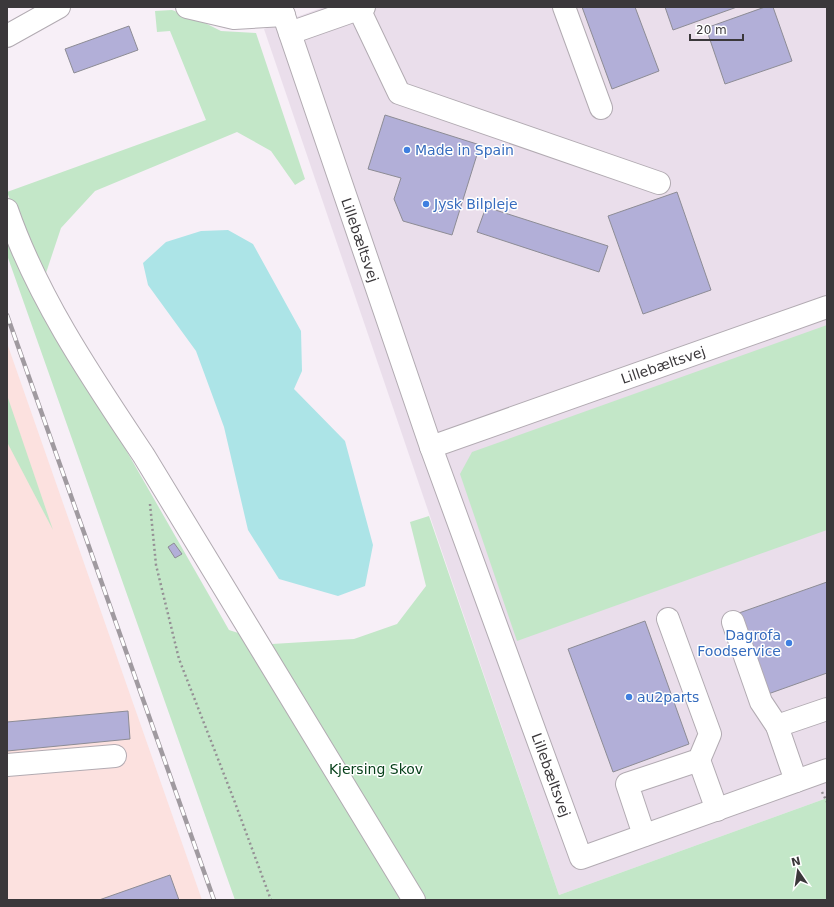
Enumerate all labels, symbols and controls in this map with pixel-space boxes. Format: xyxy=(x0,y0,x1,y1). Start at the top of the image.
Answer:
scale bar xyxy=(690,16,743,42)
text: 20 m xyxy=(696,23,727,37)
place label: Made in Spain xyxy=(415,142,514,158)
marker: Made in Spain xyxy=(402,145,412,155)
street label: Lillebæltsvej xyxy=(338,196,382,284)
place label: Jysk Bilpleje xyxy=(433,196,518,212)
marker: Jysk Bilpleje xyxy=(421,199,431,209)
street label: Lillebæltsvej xyxy=(619,343,707,387)
place label: Dagrofa Foodservice xyxy=(697,627,781,659)
marker: Dagrofa Foodservice xyxy=(784,638,794,648)
place label: au2parts xyxy=(637,689,699,705)
marker: au2parts xyxy=(624,692,634,702)
street label: Lillebæltsvej xyxy=(528,731,574,819)
park label: Kjersing Skov xyxy=(329,761,423,777)
north arrow xyxy=(778,851,818,891)
text: N xyxy=(790,854,802,869)

